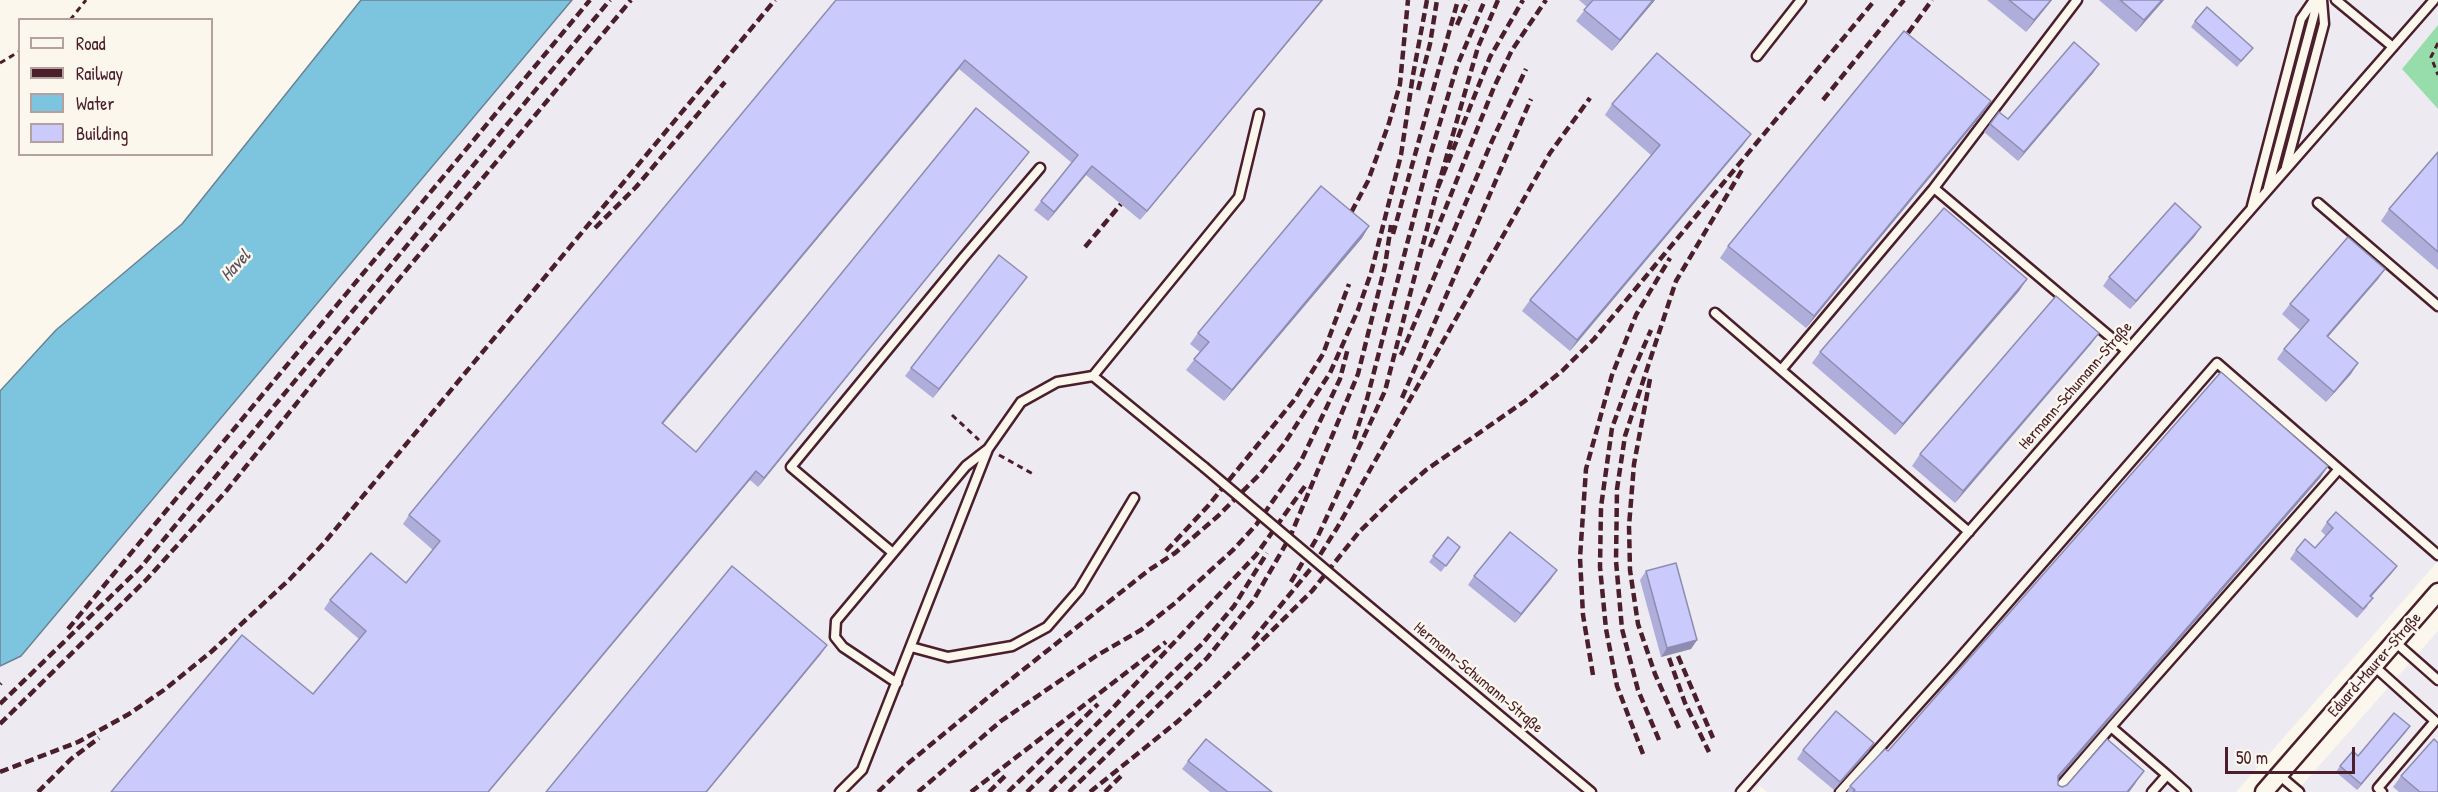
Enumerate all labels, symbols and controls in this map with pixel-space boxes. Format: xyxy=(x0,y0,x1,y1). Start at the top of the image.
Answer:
legend xyxy=(18,18,213,156)
text: Road xyxy=(76,31,106,56)
text: Railway xyxy=(76,61,123,86)
text: Water xyxy=(76,91,114,116)
text: Building xyxy=(76,121,128,146)
water label: Havel xyxy=(216,246,256,286)
street label: Hermann-Schumann-Straße xyxy=(2015,318,2137,454)
street label: Eduard-Maurer-Straße xyxy=(2324,609,2426,721)
street label: Hermann-Schumann-Straße xyxy=(1409,618,1547,738)
scale bar xyxy=(2228,735,2358,773)
text: 50 m xyxy=(2236,745,2268,770)

